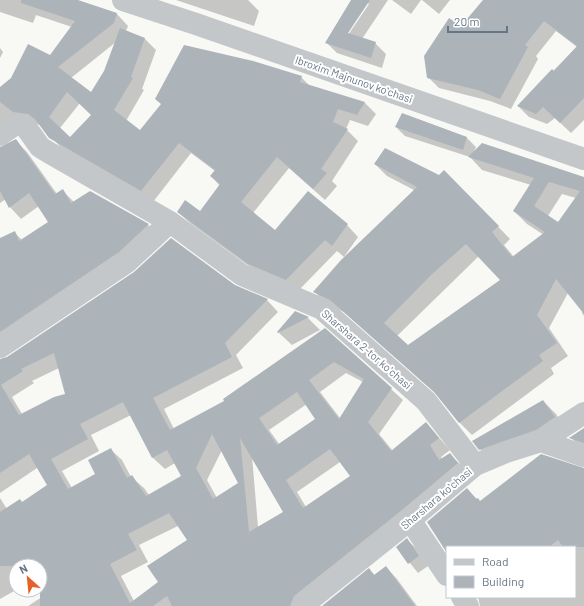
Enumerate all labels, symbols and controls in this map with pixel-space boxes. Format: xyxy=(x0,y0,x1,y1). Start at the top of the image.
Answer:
scale bar xyxy=(448,8,507,34)
text: 20 m xyxy=(454,14,480,28)
street label: Ibroxim Majnunov koʻchasi xyxy=(294,53,415,105)
street label: Sharshara 2-tor koʻchasi xyxy=(319,306,415,392)
street label: Sharshara koʻchasi xyxy=(398,464,474,532)
legend xyxy=(446,546,576,598)
text: Road xyxy=(482,554,509,568)
north arrow xyxy=(8,558,48,598)
text: N xyxy=(17,561,29,576)
text: Building xyxy=(482,574,524,588)

